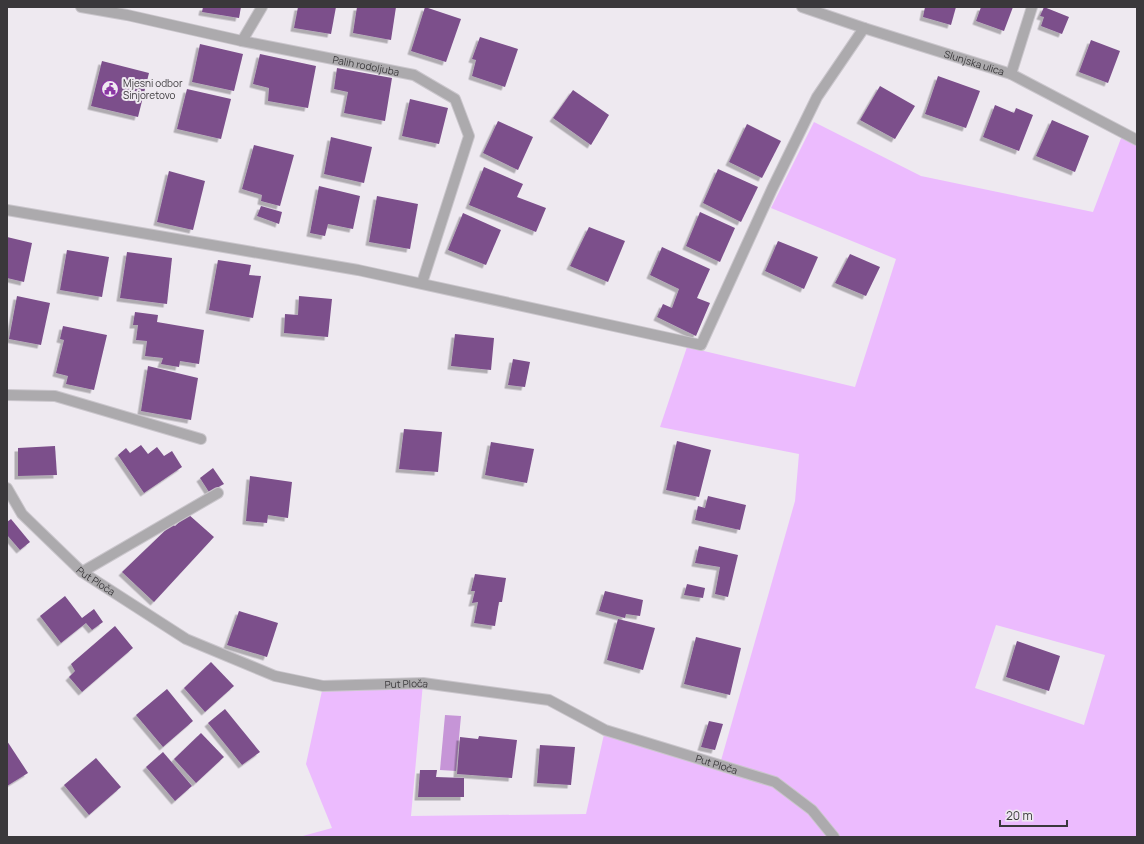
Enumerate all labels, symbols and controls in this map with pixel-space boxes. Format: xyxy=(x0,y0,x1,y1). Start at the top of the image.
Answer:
street label: Slunjska ulica xyxy=(942,46,1006,79)
street label: Palih rodoljuba xyxy=(331,52,401,79)
place label: Mjesni odbor Sinjoretovo xyxy=(123,76,183,102)
public building icon: Mjesni odbor Sinjoretovo xyxy=(100,79,120,99)
street label: Put Ploča xyxy=(73,563,118,599)
street label: Put Ploča xyxy=(384,676,429,691)
street label: Put Ploča xyxy=(694,751,739,777)
scale bar xyxy=(1000,802,1067,828)
text: 20 m xyxy=(1006,807,1033,824)

